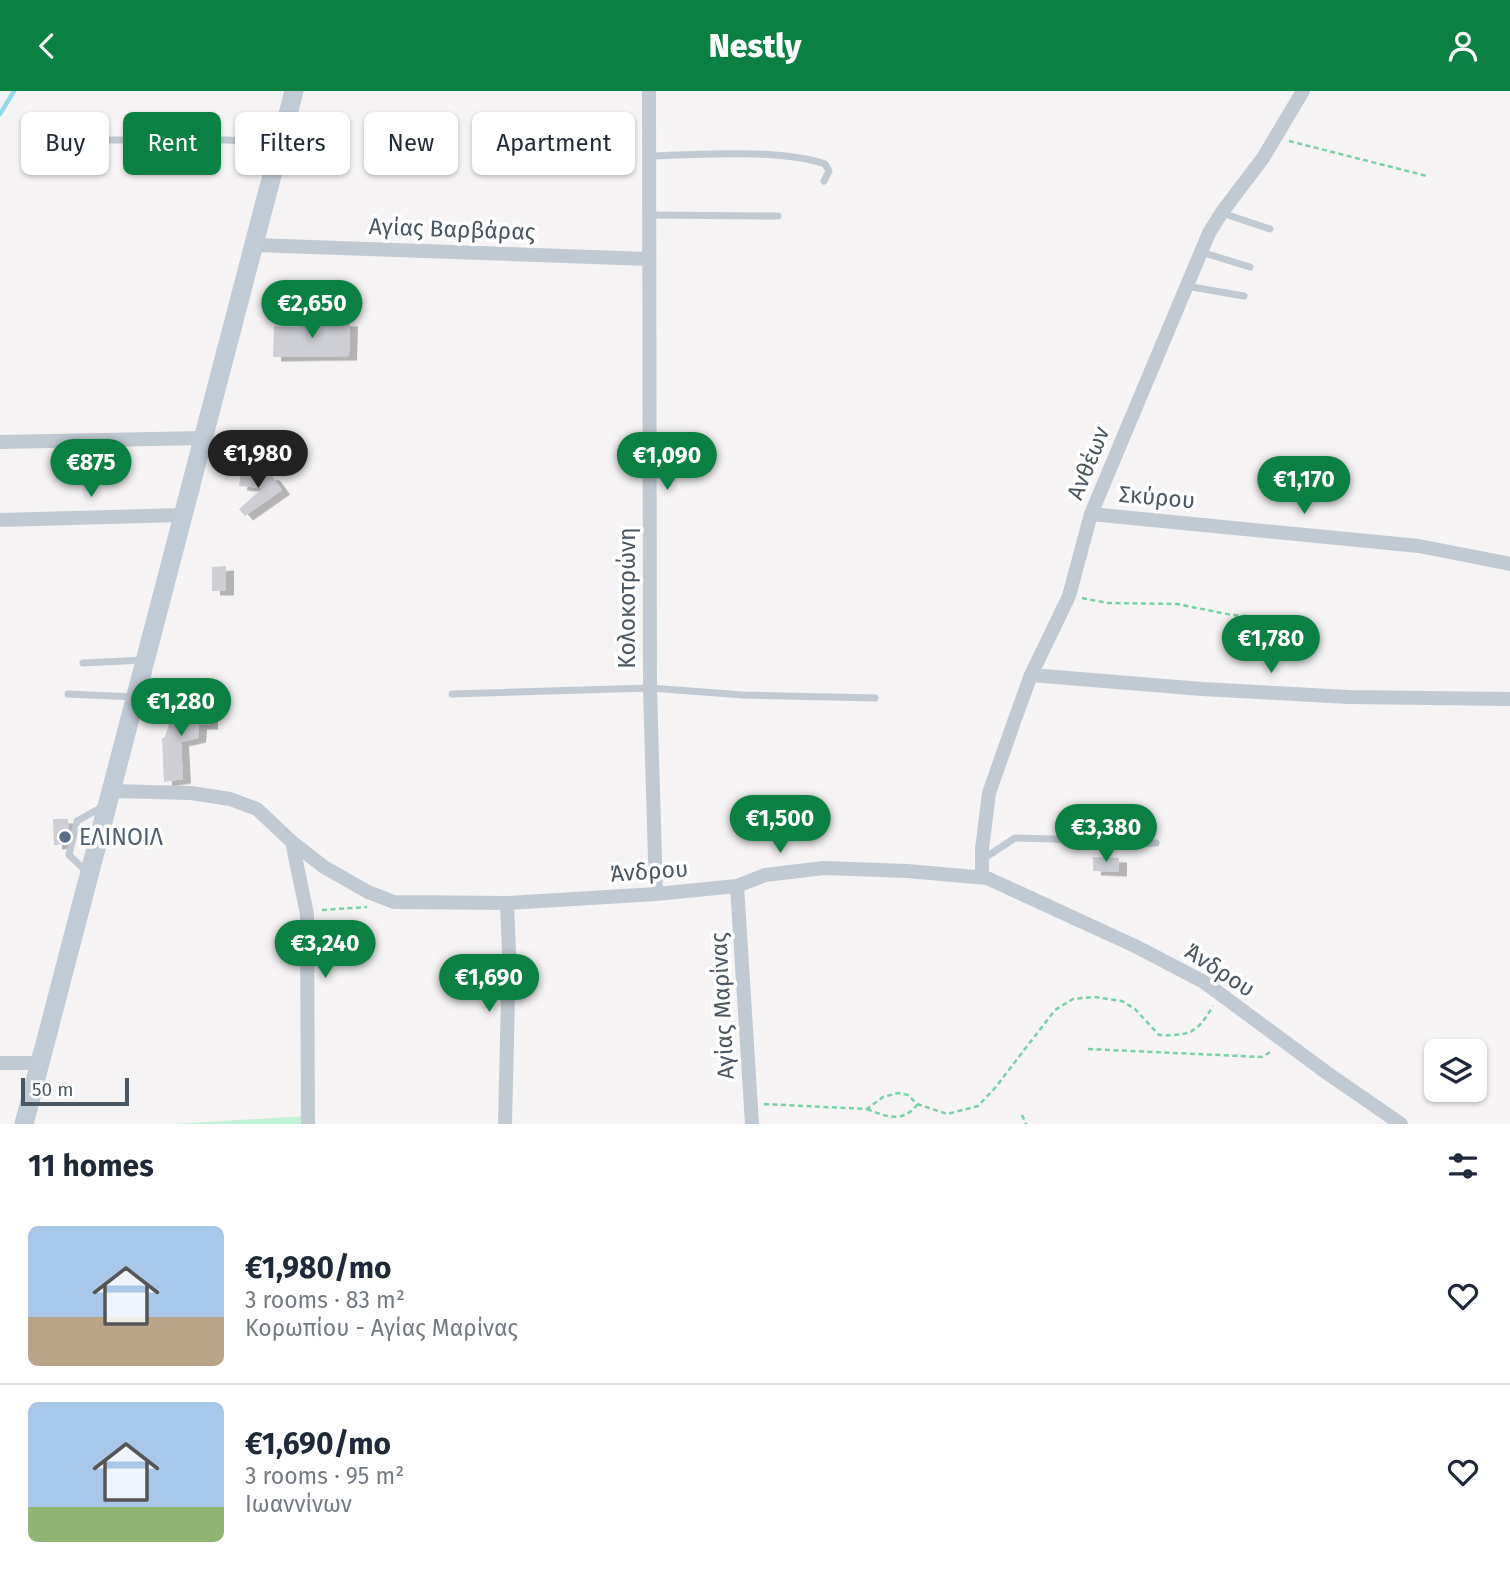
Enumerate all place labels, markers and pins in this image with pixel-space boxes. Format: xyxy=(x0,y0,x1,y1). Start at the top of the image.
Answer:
pin: €2,650 xyxy=(255,281,369,340)
pin: €1,980 xyxy=(201,431,315,490)
pin: €1,090 xyxy=(610,433,724,492)
pin: €875 xyxy=(50,439,132,499)
pin: €1,170 xyxy=(1247,457,1361,516)
pin: €1,780 xyxy=(1214,615,1328,675)
pin: €1,280 xyxy=(124,679,238,738)
pin: €1,500 xyxy=(723,795,837,855)
pin: €3,380 xyxy=(1049,805,1163,864)
place label: ΕΛΙΝΟΙΛ xyxy=(79,823,164,851)
marker: ΕΛΙΝΟΙΛ xyxy=(57,829,73,845)
pin: €3,240 xyxy=(268,921,382,980)
pin: €1,690 xyxy=(432,955,546,1014)

